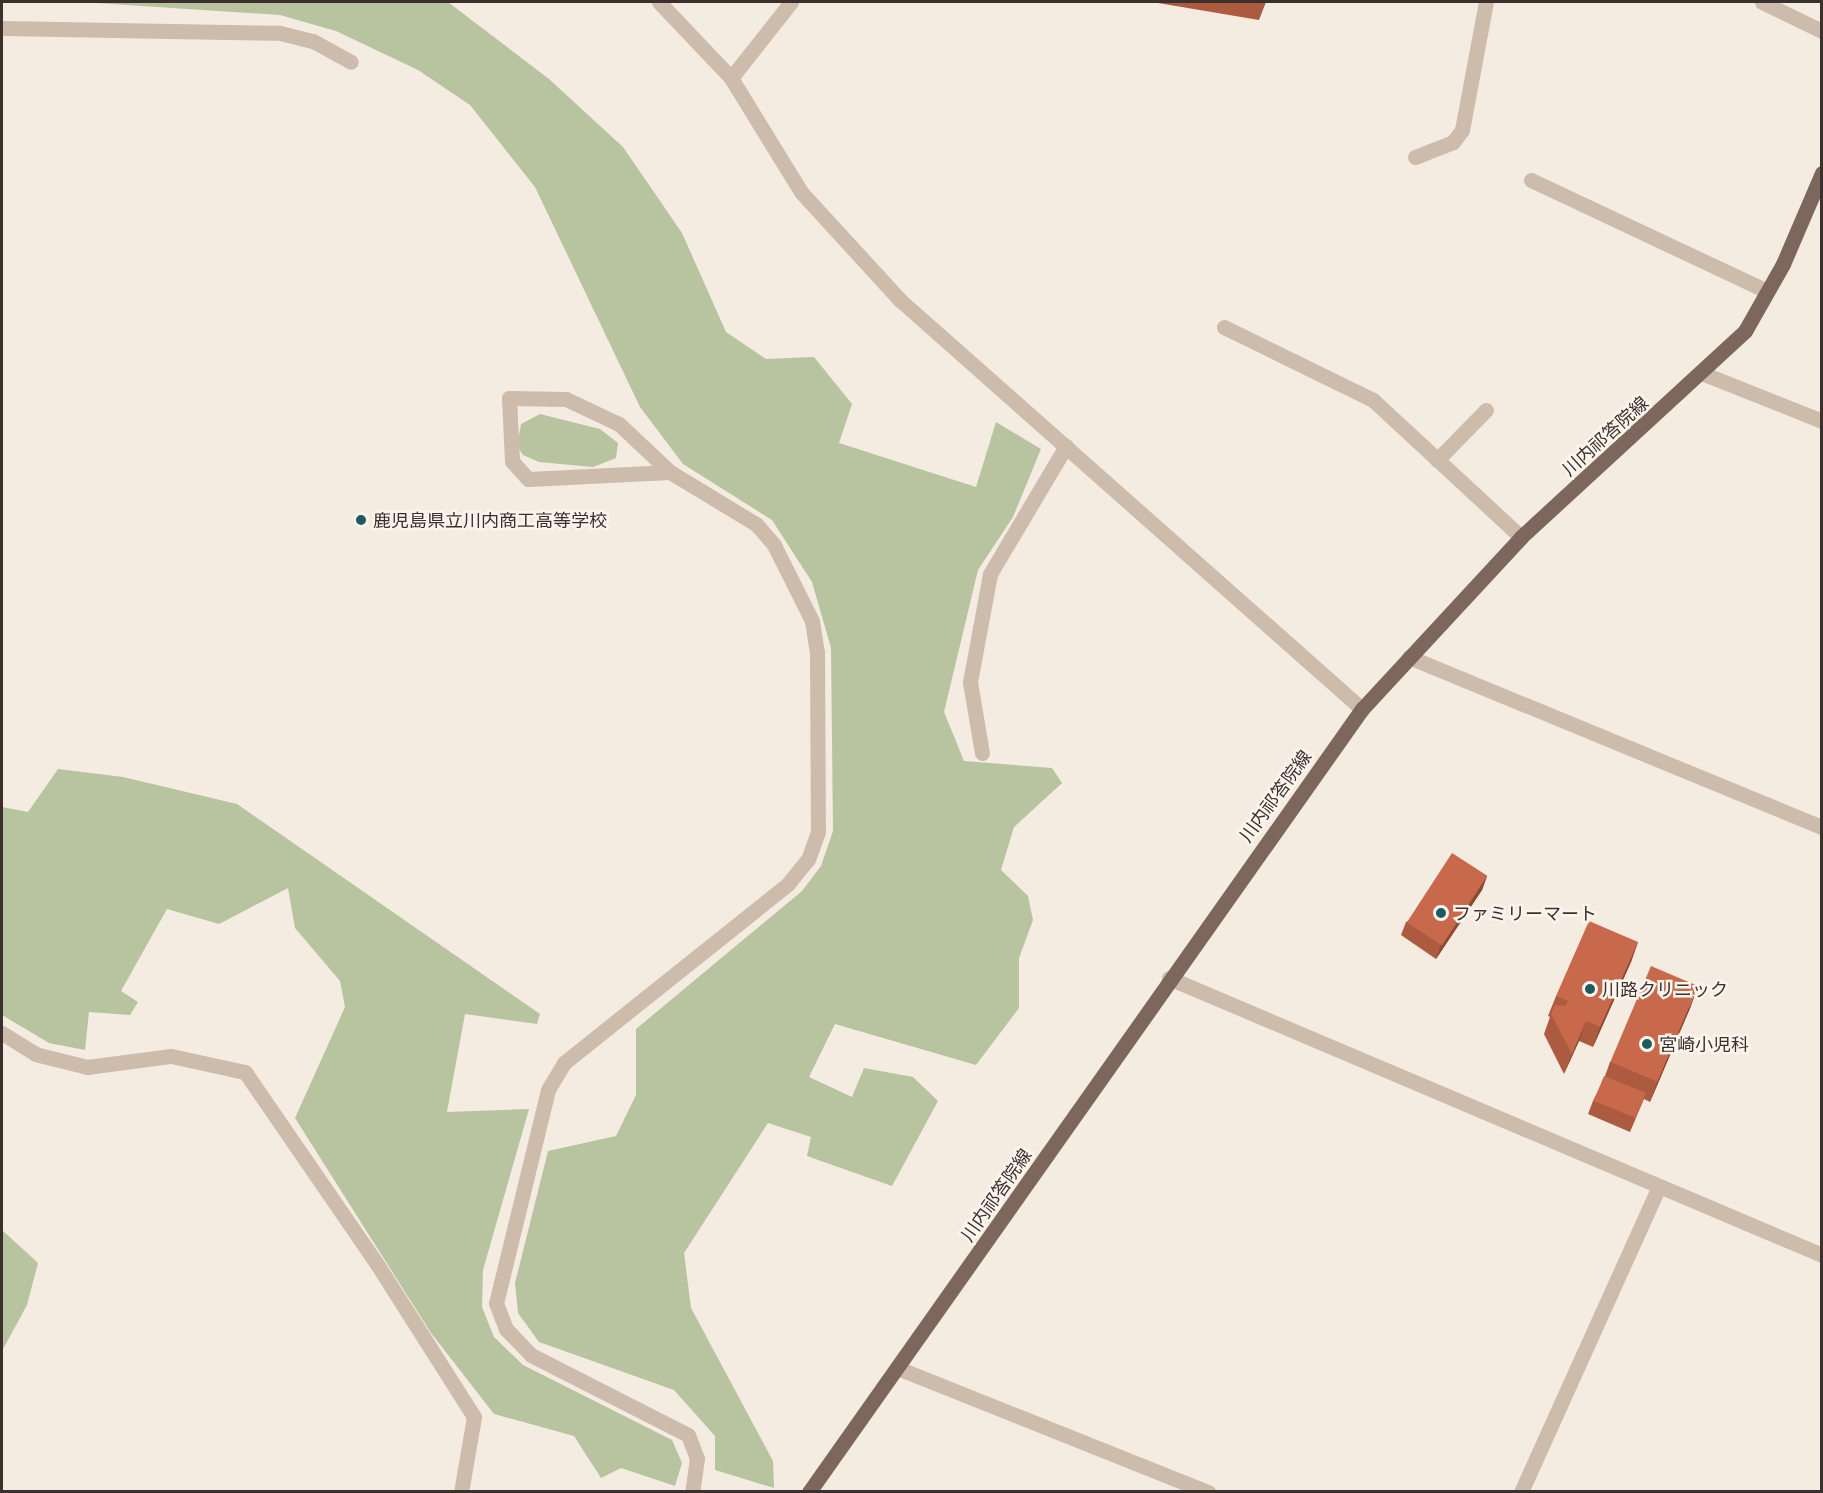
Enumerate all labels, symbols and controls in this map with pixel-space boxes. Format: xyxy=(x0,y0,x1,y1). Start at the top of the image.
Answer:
street label: 川内祁答院線 xyxy=(1558,392,1652,480)
place label: 鹿児島県立川内商工高等学校 xyxy=(373,509,607,531)
marker: 鹿児島県立川内商工高等学校 xyxy=(354,513,368,527)
street label: 川内祁答院線 xyxy=(1235,746,1315,846)
place label: ファミリーマート xyxy=(1453,902,1597,924)
marker: ファミリーマート xyxy=(1434,906,1448,920)
place label: 川路クリニック xyxy=(1602,978,1728,1000)
marker: 川路クリニック xyxy=(1583,982,1597,996)
place label: 宮崎小児科 xyxy=(1659,1033,1749,1055)
marker: 宮崎小児科 xyxy=(1640,1037,1654,1051)
street label: 川内祁答院線 xyxy=(956,1145,1036,1245)

